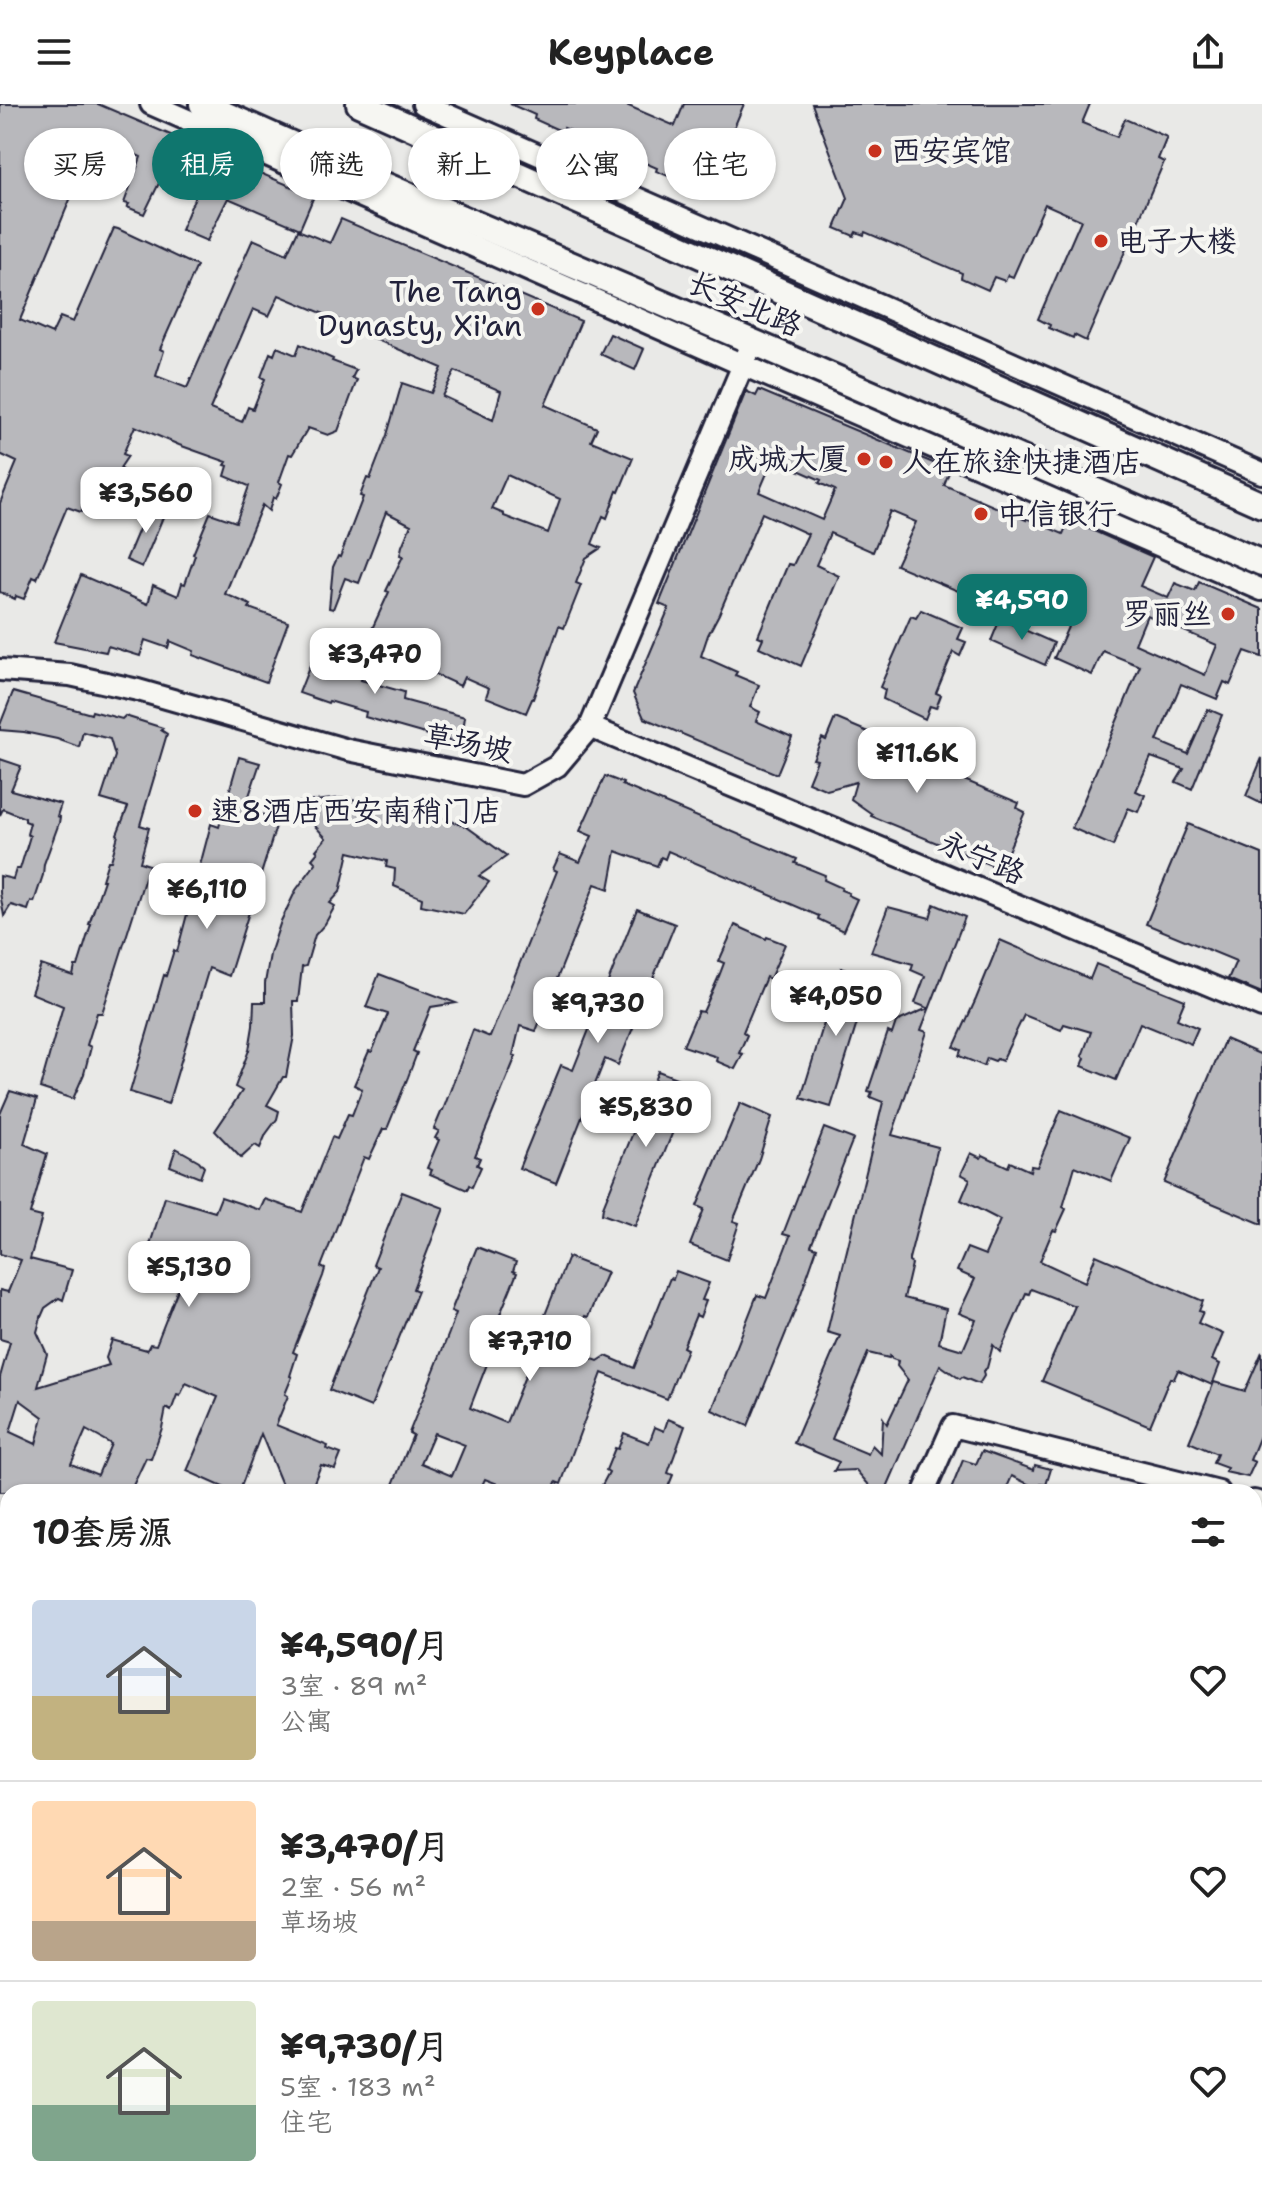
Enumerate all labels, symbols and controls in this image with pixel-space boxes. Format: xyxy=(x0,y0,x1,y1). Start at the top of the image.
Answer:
text: Keyplace xyxy=(548,28,714,77)
icon: menu xyxy=(32,30,76,74)
icon: share xyxy=(1186,30,1230,74)
chip: 买房 xyxy=(24,128,136,200)
chip: 租房 xyxy=(152,128,264,200)
chip: 筛选 xyxy=(280,128,392,200)
chip: 新上 xyxy=(408,128,520,200)
chip: 公寓 xyxy=(536,128,648,200)
chip: 住宅 xyxy=(664,128,776,200)
place label: 西安宾馆 xyxy=(891,130,1011,171)
marker: 西安宾馆 xyxy=(866,142,884,160)
place label: 电子大楼 xyxy=(1117,220,1237,261)
marker: 电子大楼 xyxy=(1092,232,1110,250)
street label: 长安北路 xyxy=(682,261,808,346)
place label: The Tang Dynasty, Xi'an xyxy=(318,271,522,346)
marker: The Tang Dynasty, Xi'an xyxy=(529,300,547,318)
place label: 成城大厦 xyxy=(728,438,848,479)
place label: 人在旅途快捷酒店 xyxy=(902,441,1142,482)
marker: 成城大厦 xyxy=(855,450,873,468)
marker: 人在旅途快捷酒店 xyxy=(877,453,895,471)
pin: ¥3,560 xyxy=(81,467,211,535)
text: ¥3,560 xyxy=(98,475,194,510)
place label: 中信银行 xyxy=(997,493,1117,534)
marker: 中信银行 xyxy=(972,505,990,523)
pin: ¥4,590 xyxy=(957,574,1087,642)
text: ¥4,590 xyxy=(975,582,1069,617)
place label: 罗丽丝 xyxy=(1122,593,1212,634)
marker: 罗丽丝 xyxy=(1219,605,1237,623)
pin: ¥3,470 xyxy=(310,628,440,696)
text: ¥3,470 xyxy=(328,636,422,671)
street label: 草场坡 xyxy=(420,714,516,771)
pin: ¥11.6K xyxy=(852,727,982,795)
text: ¥11.6K xyxy=(876,735,958,770)
place label: 速8酒店西安南稍门店 xyxy=(211,790,502,831)
marker: 速8酒店西安南稍门店 xyxy=(186,802,204,820)
street label: 永宁路 xyxy=(933,821,1032,894)
pin: ¥6,110 xyxy=(142,863,272,931)
text: ¥6,110 xyxy=(167,871,247,906)
pin: ¥4,050 xyxy=(771,970,901,1038)
pin: ¥9,730 xyxy=(533,977,663,1045)
text: ¥4,050 xyxy=(789,978,883,1013)
text: ¥9,730 xyxy=(551,985,645,1020)
pin: ¥5,830 xyxy=(581,1081,711,1149)
text: ¥5,830 xyxy=(599,1089,693,1124)
pin: ¥5,130 xyxy=(124,1241,254,1309)
text: ¥5,130 xyxy=(146,1249,232,1284)
pin: ¥7,710 xyxy=(465,1315,595,1383)
text: ¥7,710 xyxy=(487,1323,573,1358)
text: 10套房源 xyxy=(32,1509,172,1555)
icon: filters xyxy=(1186,1510,1230,1554)
text: ¥4,590/月 xyxy=(280,1622,450,1668)
icon: home xyxy=(96,1632,192,1728)
icon: heart xyxy=(1186,1658,1230,1702)
text: 3室 · 89 m² xyxy=(280,1668,428,1703)
text: 公寓 xyxy=(280,1703,332,1738)
text: ¥3,470/月 xyxy=(280,1823,450,1869)
icon: home xyxy=(96,1833,192,1929)
icon: heart xyxy=(1186,1859,1230,1903)
text: 2室 · 56 m² xyxy=(280,1869,426,1904)
text: 草场坡 xyxy=(280,1904,358,1939)
text: ¥9,730/月 xyxy=(280,2023,449,2069)
icon: home xyxy=(96,2033,192,2129)
icon: heart xyxy=(1186,2059,1230,2103)
text: 5室 · 183 m² xyxy=(280,2069,436,2104)
text: 住宅 xyxy=(280,2104,332,2139)

